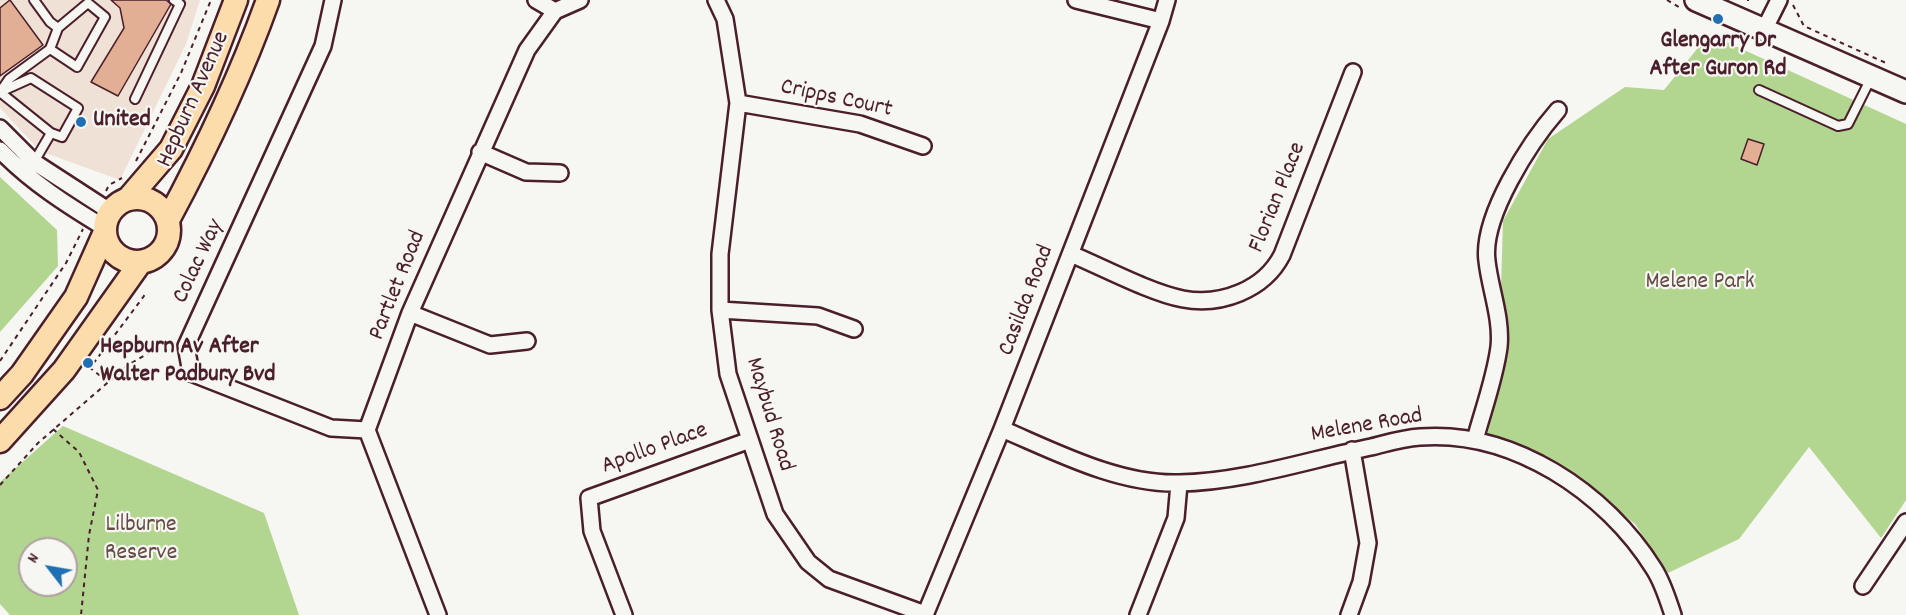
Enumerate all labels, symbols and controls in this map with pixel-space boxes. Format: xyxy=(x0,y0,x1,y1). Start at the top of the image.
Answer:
marker: Glengarry Dr After Guron Rd xyxy=(1711,12,1725,26)
street label: Hepburn Avenue xyxy=(152,28,238,172)
place label: Glengarry Dr After Guron Rd xyxy=(1650,29,1786,85)
street label: Cripps Court xyxy=(777,74,895,126)
place label: United xyxy=(93,108,151,136)
marker: United xyxy=(74,115,88,129)
street label: Florian Place xyxy=(1244,139,1314,257)
street label: Colac Way xyxy=(168,215,232,309)
street label: Partlet Road xyxy=(364,227,434,345)
street label: Casilda Road xyxy=(994,242,1062,360)
park label: Melene Park xyxy=(1646,270,1754,298)
place label: Hepburn Av After Walter Padbury Bvd xyxy=(100,335,275,391)
street label: Maybud Road xyxy=(737,355,799,475)
marker: Hepburn Av After Walter Padbury Bvd xyxy=(81,356,95,370)
street label: Melene Road xyxy=(1309,403,1425,451)
street label: Apollo Place xyxy=(598,418,712,482)
park label: Lilburne Reserve xyxy=(105,513,177,569)
north arrow xyxy=(18,537,78,597)
text: N xyxy=(22,549,46,568)

